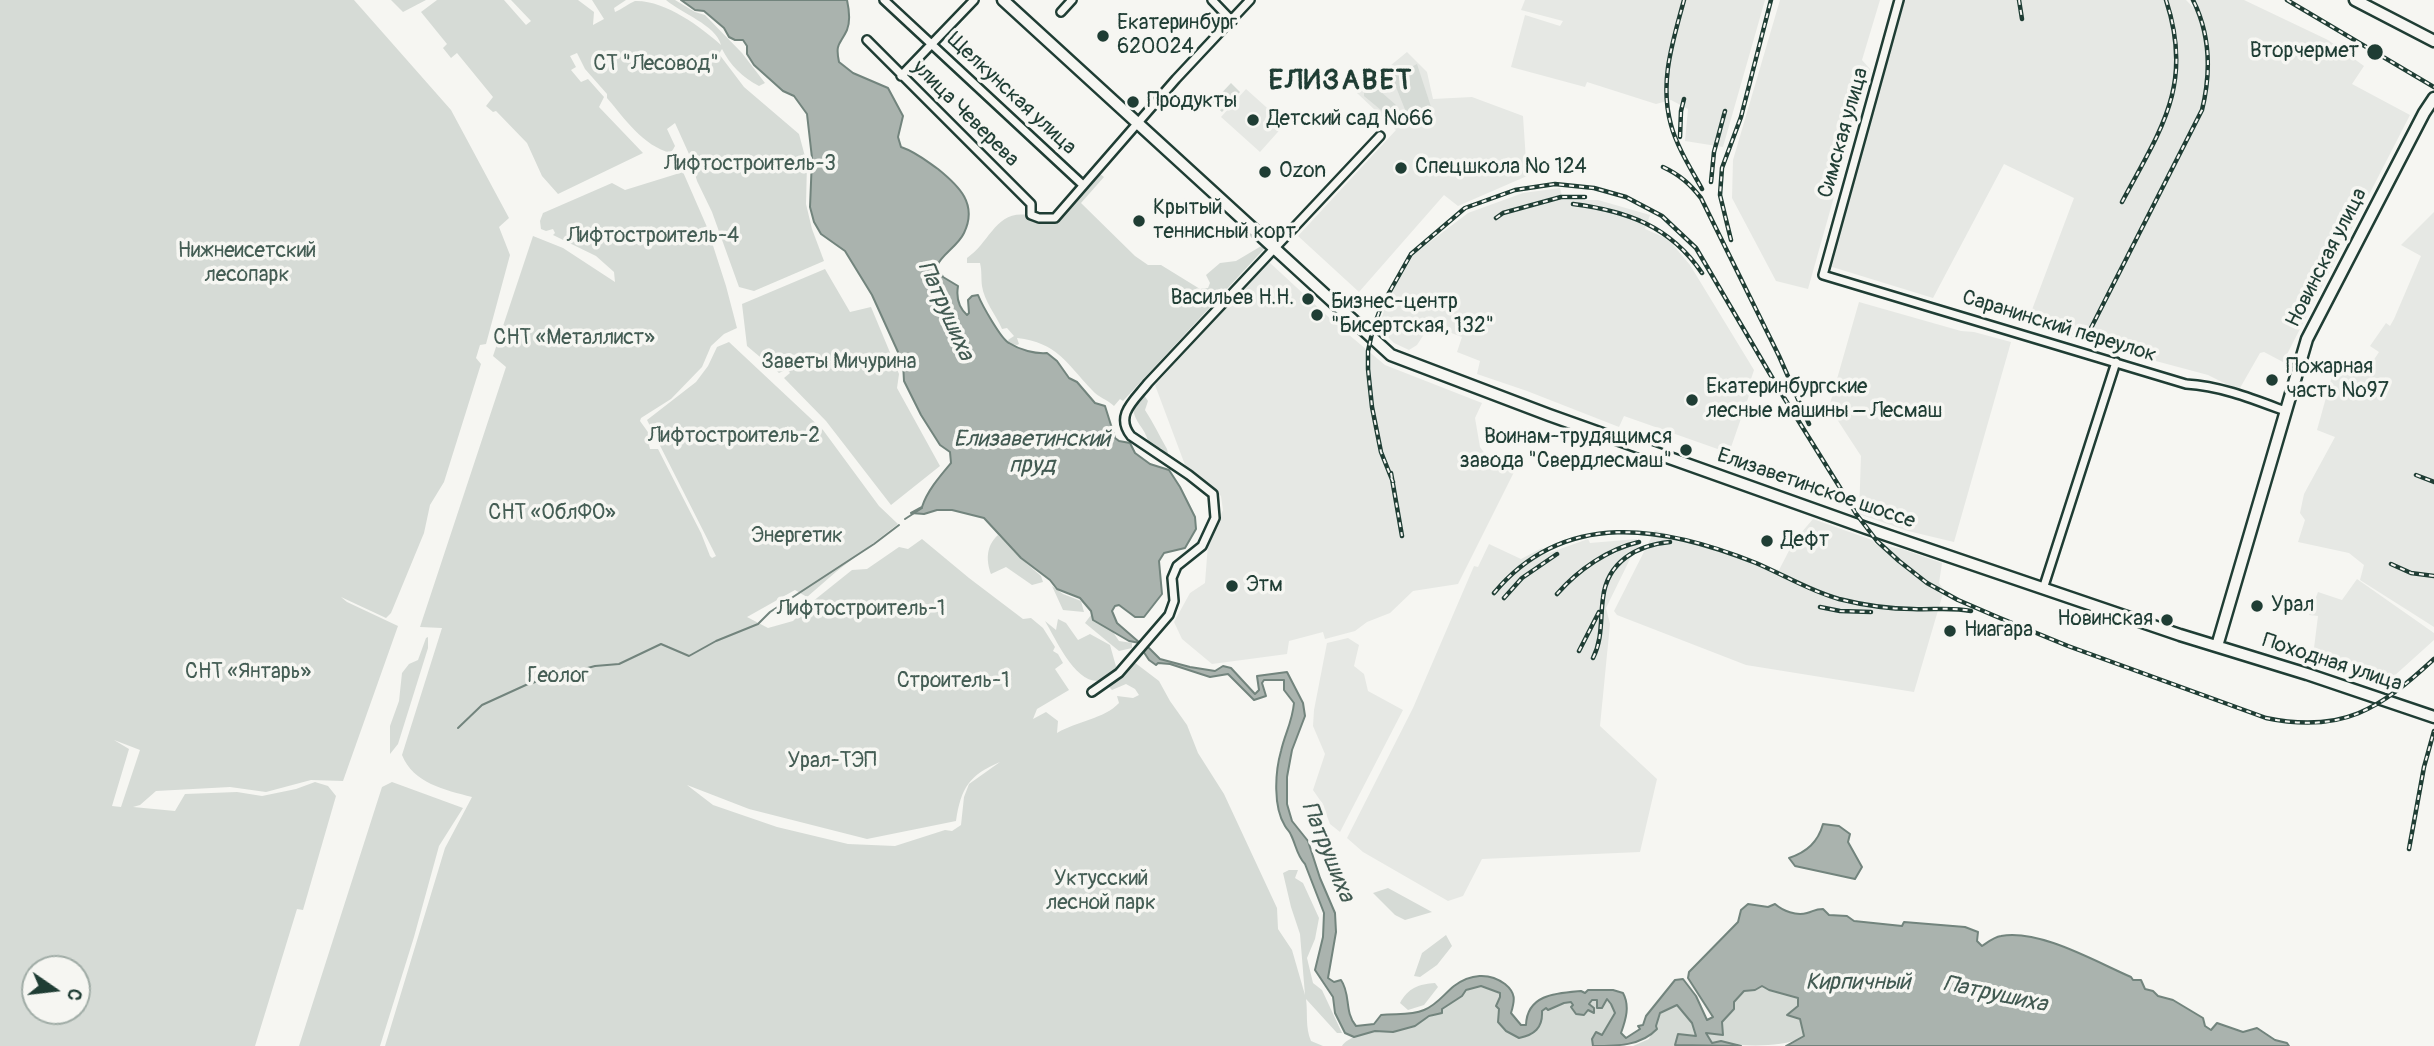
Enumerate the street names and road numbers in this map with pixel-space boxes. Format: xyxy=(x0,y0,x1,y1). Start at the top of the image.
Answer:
street label: Щелкунская улица xyxy=(941,27,1081,161)
street label: улица Чеверева xyxy=(906,55,1024,173)
street label: Симская улица xyxy=(1813,65,1875,201)
street label: Новинская улица xyxy=(2281,184,2373,332)
street label: Саранинский переулок xyxy=(1959,285,2159,369)
street label: Елизаветинское шоссе xyxy=(1714,443,1918,535)
street label: Походная улица xyxy=(2259,629,2405,697)

